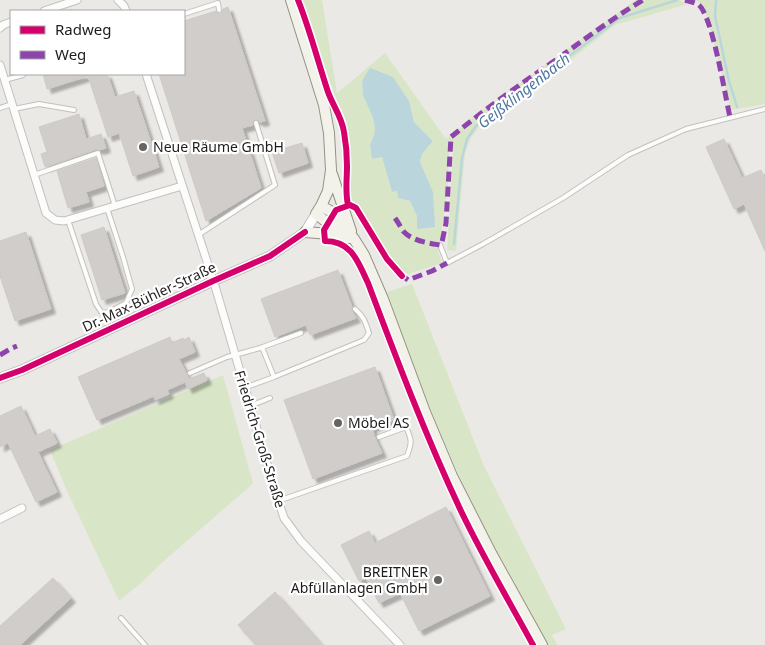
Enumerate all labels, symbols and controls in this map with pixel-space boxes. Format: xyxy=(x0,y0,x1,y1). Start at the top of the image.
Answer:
legend xyxy=(10,10,185,75)
text: Radweg xyxy=(55,19,111,39)
text: Weg xyxy=(55,44,86,64)
water label: Geißklingenbach xyxy=(473,48,574,132)
place label: Neue Räume GmbH xyxy=(153,137,284,156)
marker: Neue Räume GmbH xyxy=(137,141,149,153)
street label: Dr.-Max-Bühler-Straße xyxy=(79,257,219,336)
street label: Friedrich-Groß-Straße xyxy=(231,368,290,510)
place label: Möbel AS xyxy=(348,413,410,432)
marker: Möbel AS xyxy=(332,417,344,429)
place label: BREITNER Abfüllanlagen GmbH xyxy=(291,562,428,597)
marker: BREITNER Abfüllanlagen GmbH xyxy=(432,574,444,586)

